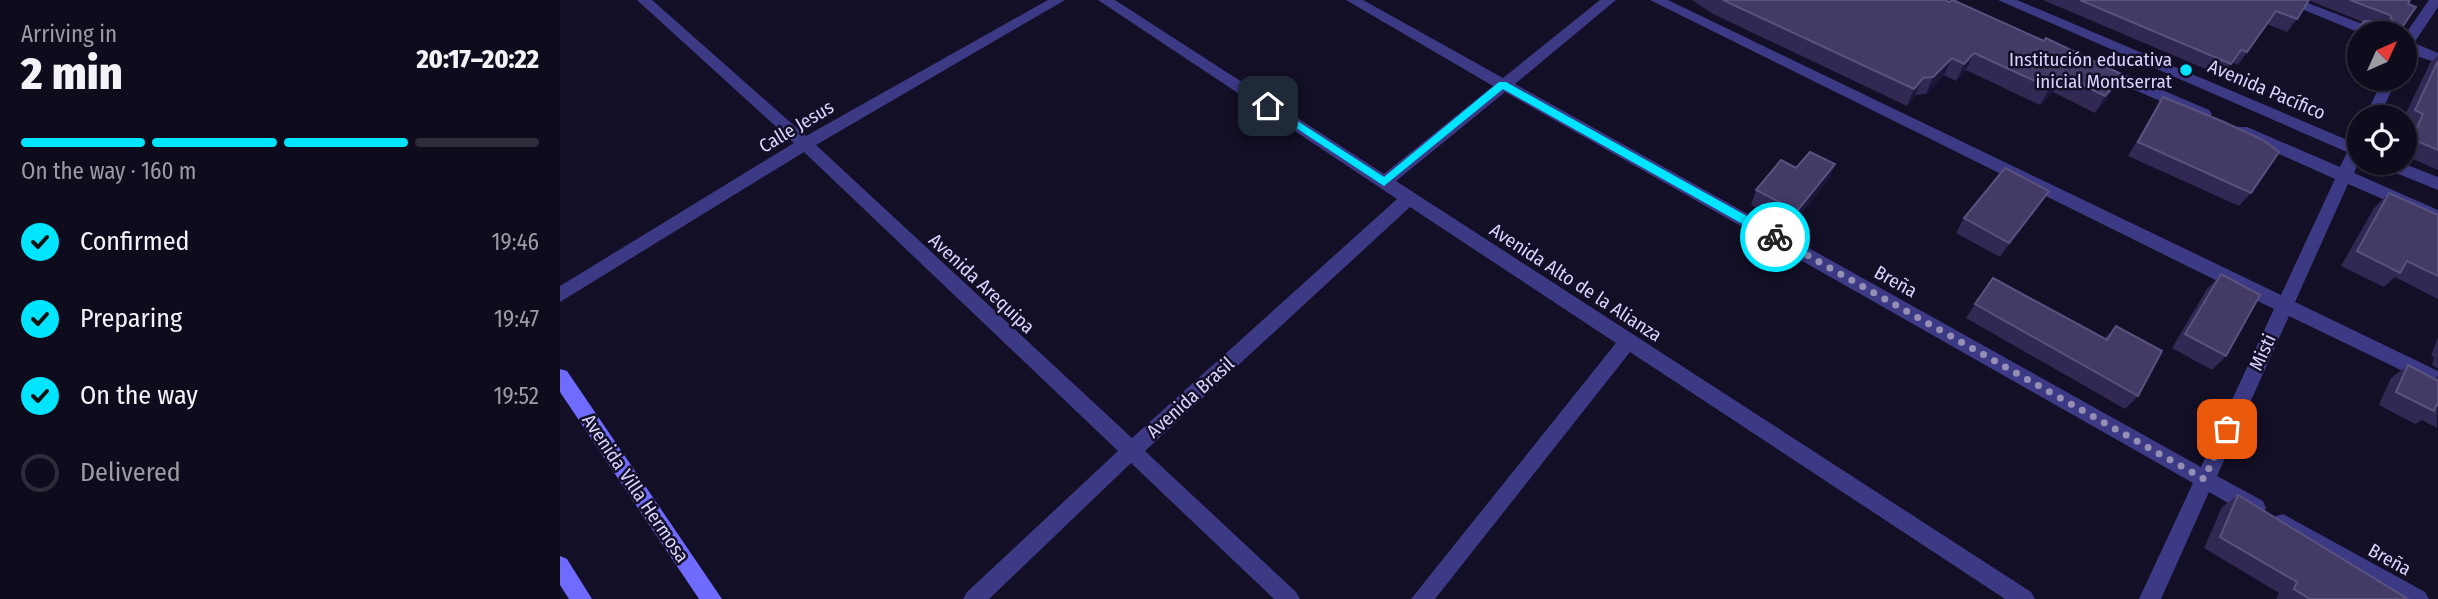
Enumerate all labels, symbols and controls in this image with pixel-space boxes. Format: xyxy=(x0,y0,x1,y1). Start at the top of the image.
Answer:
text: Arriving in xyxy=(21,20,117,48)
north arrow xyxy=(2347,21,2417,91)
map controls xyxy=(2347,21,2417,175)
text: 20:17–20:22 xyxy=(416,44,539,75)
text: 2 min xyxy=(21,46,123,101)
place label: Institución educativa inicial Montserrat xyxy=(2009,48,2173,93)
street label: Avenida Pacífico xyxy=(2205,54,2329,125)
marker: Institución educativa inicial Montserrat xyxy=(2178,62,2194,78)
pin xyxy=(1238,76,1298,136)
icon: home xyxy=(1249,87,1287,125)
street label: Calle Jesus xyxy=(755,95,838,158)
button: locate xyxy=(2347,105,2417,175)
text: On the way · 160 m xyxy=(21,157,196,185)
courier xyxy=(1740,202,1810,272)
street label: Avenida Alto de la Alianza xyxy=(1485,218,1666,347)
icon: bike xyxy=(1756,218,1794,256)
icon: check xyxy=(21,223,59,261)
text: Confirmed xyxy=(80,226,190,257)
text: 19:46 xyxy=(492,228,539,256)
street label: Avenida Arequipa xyxy=(924,229,1039,338)
street label: Breña xyxy=(1870,260,1921,302)
icon: check xyxy=(21,300,59,338)
text: Preparing xyxy=(80,303,182,334)
text: 19:47 xyxy=(494,305,539,333)
street label: Misti xyxy=(2244,330,2281,374)
street label: Avenida Brasil xyxy=(1142,352,1239,443)
icon: check xyxy=(21,377,59,415)
text: On the way xyxy=(80,380,198,411)
text: 19:52 xyxy=(493,382,539,410)
pin xyxy=(2197,399,2257,459)
street label: Avenida Villa Hermosa xyxy=(577,410,694,567)
icon: bag xyxy=(2208,410,2246,448)
text: Delivered xyxy=(80,457,181,488)
street label: Breña xyxy=(2364,538,2415,580)

